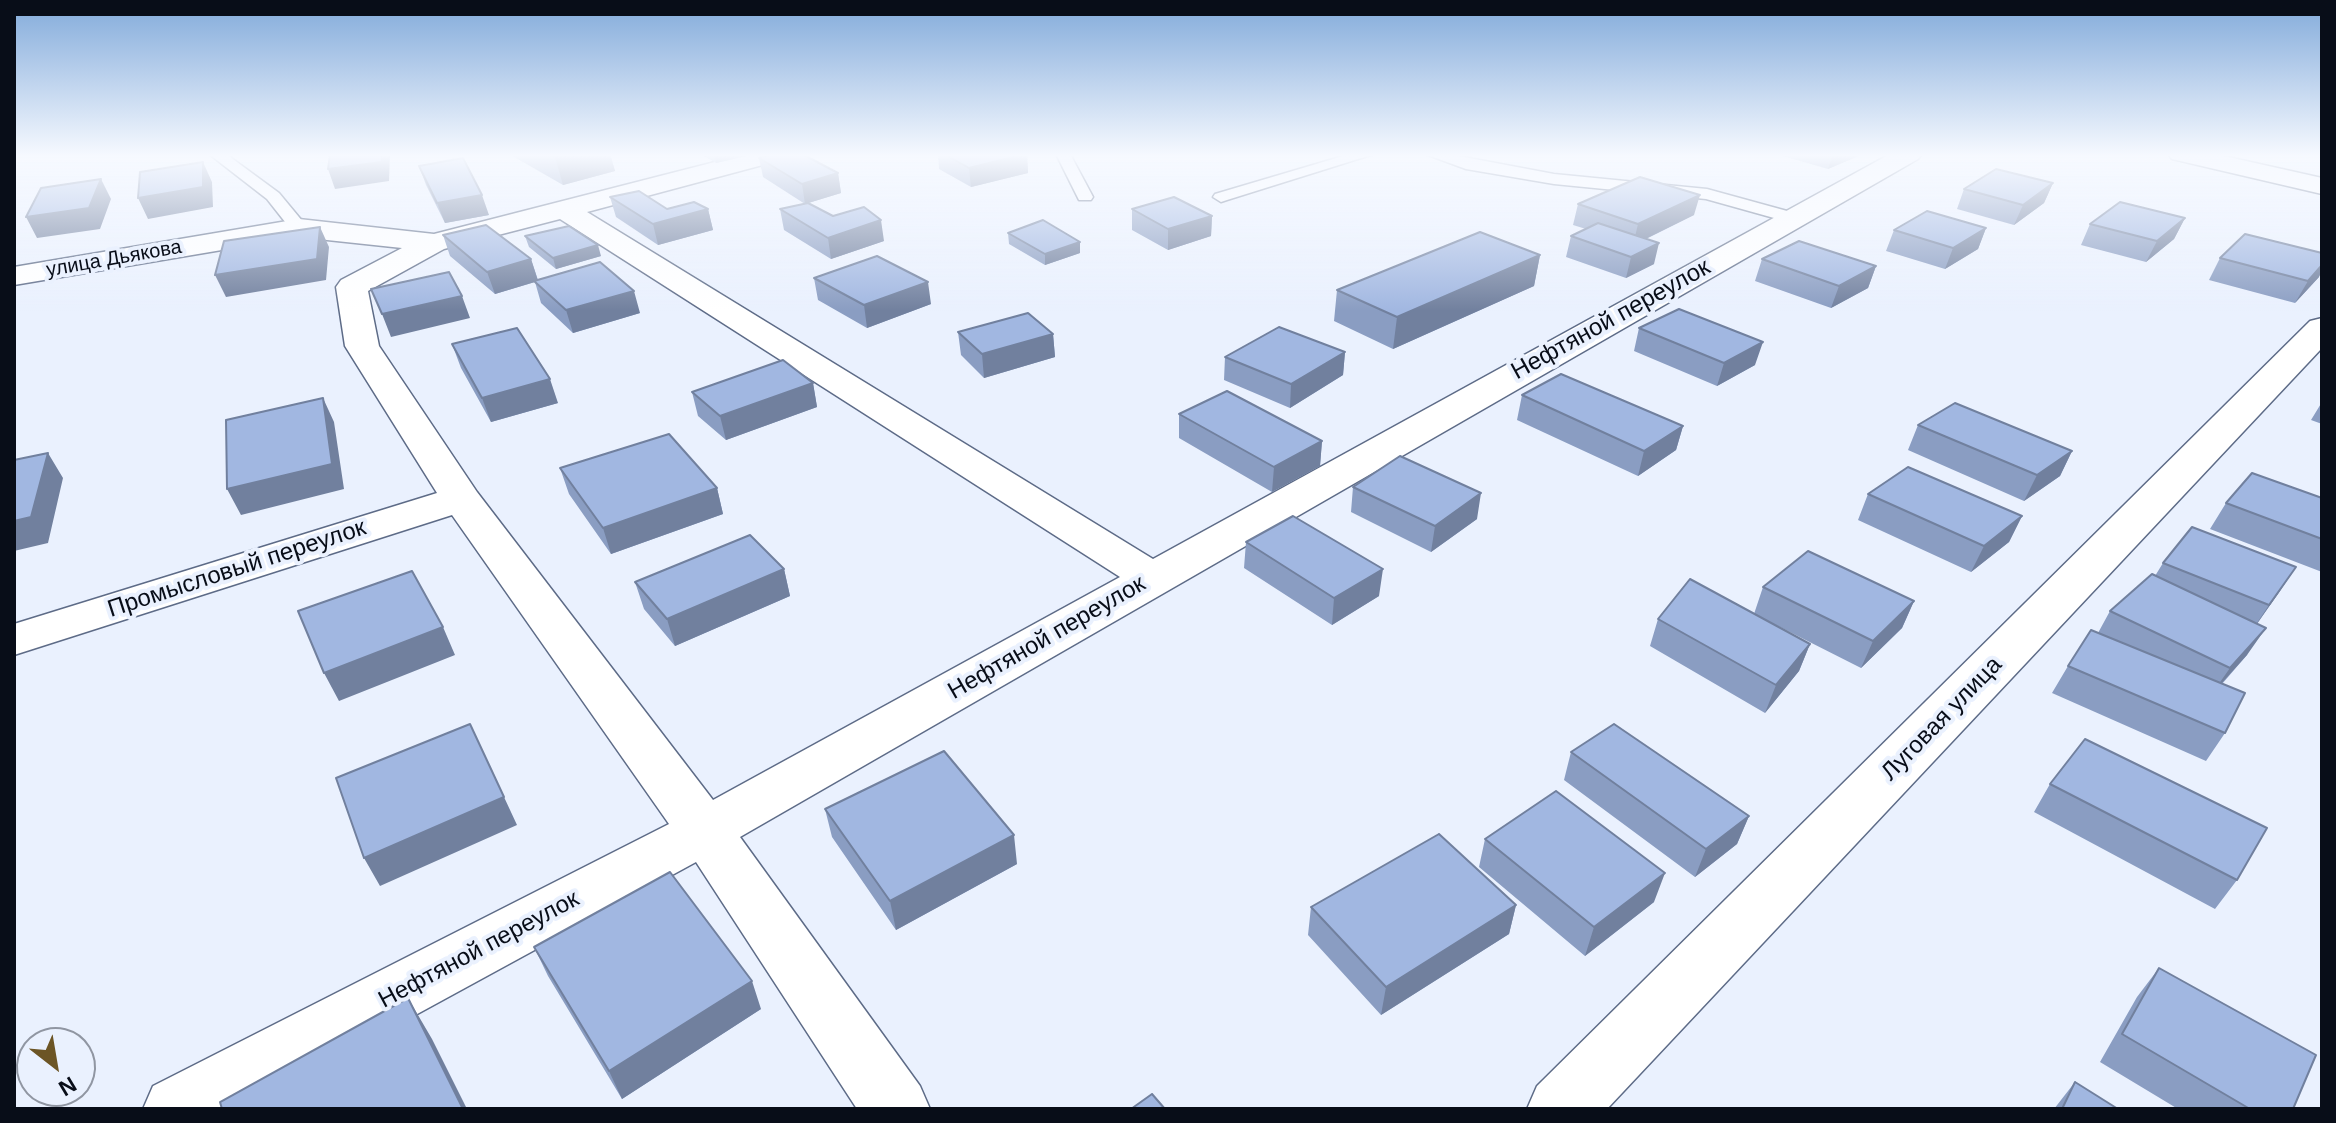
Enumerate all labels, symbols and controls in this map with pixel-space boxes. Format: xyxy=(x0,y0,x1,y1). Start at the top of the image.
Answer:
street label: улица Дьякова xyxy=(44,235,184,283)
street label: Нефтяной переулок xyxy=(1507,253,1715,387)
street label: Промысловый переулок xyxy=(104,514,370,624)
street label: Нефтяной переулок xyxy=(943,570,1151,706)
street label: Луговая улица xyxy=(1876,651,2008,787)
street label: Нефтяной переулок xyxy=(374,885,584,1015)
north arrow xyxy=(16,1027,96,1107)
text: N xyxy=(54,1071,81,1101)

